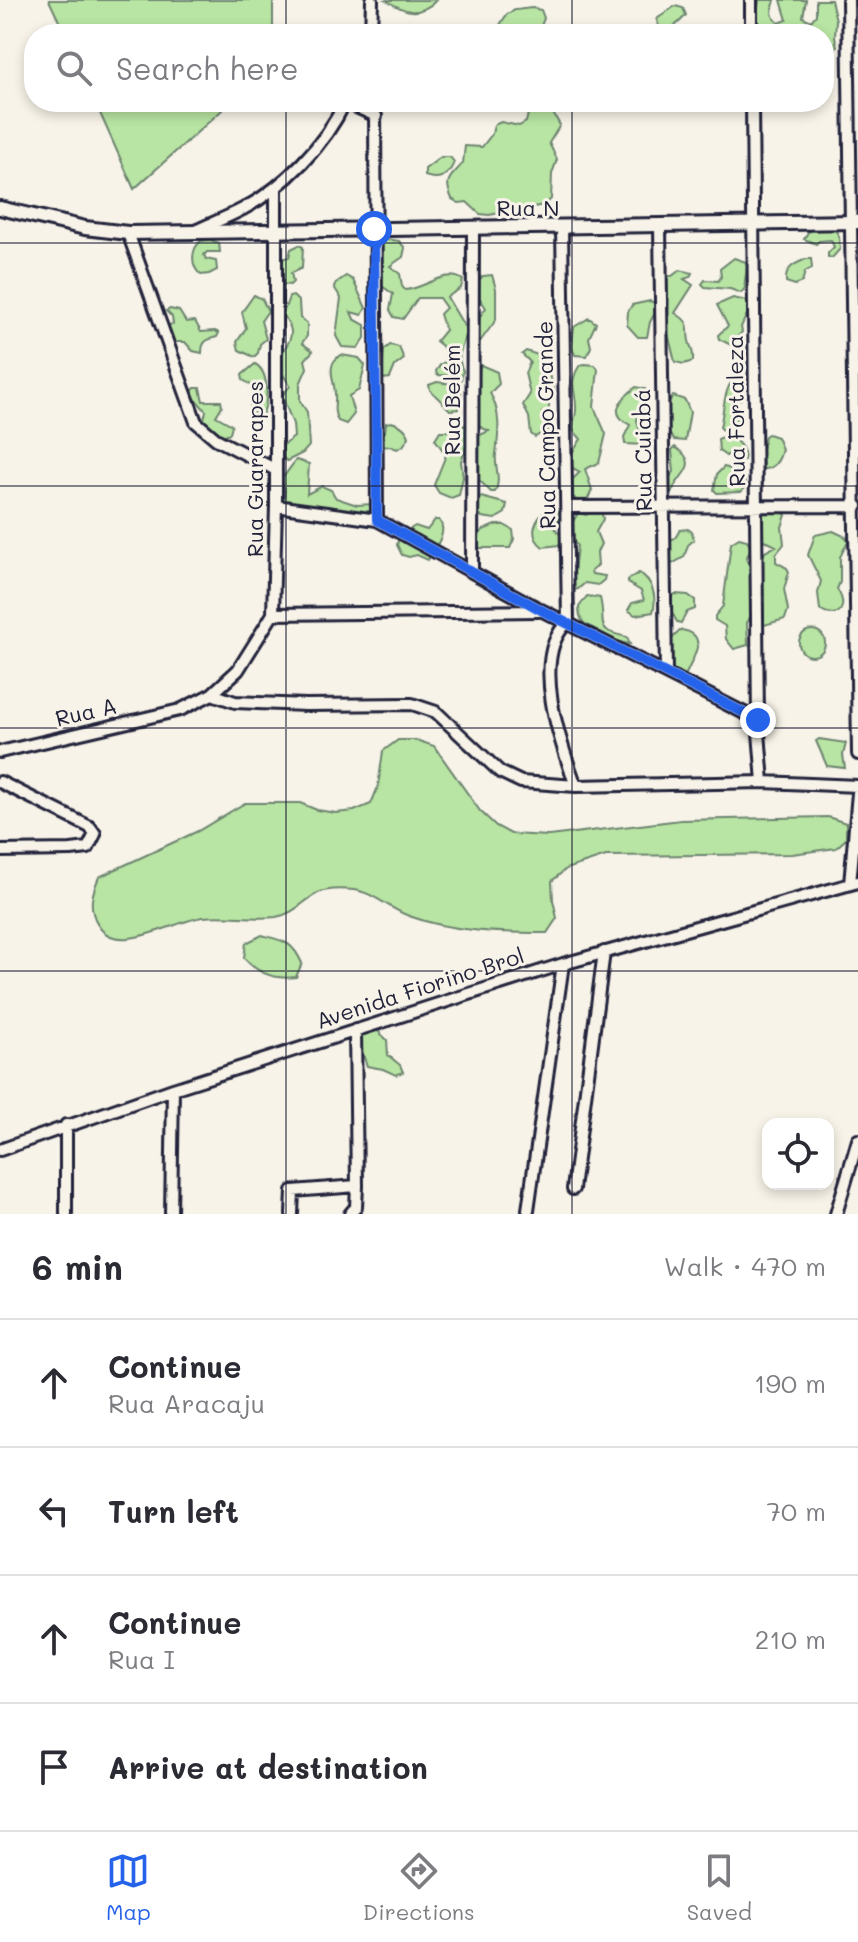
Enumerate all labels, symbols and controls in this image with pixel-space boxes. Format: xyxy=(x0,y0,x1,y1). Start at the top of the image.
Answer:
search box xyxy=(24,24,834,112)
icon: search xyxy=(52,46,96,90)
text: Search here xyxy=(116,48,299,88)
street label: Rua N xyxy=(496,193,560,222)
route start xyxy=(356,211,392,247)
street label: Rua Campo Grande xyxy=(529,321,562,529)
street label: Rua Fortaleza xyxy=(720,335,751,487)
street label: Rua Belém xyxy=(437,345,466,455)
street label: Rua Guararapes xyxy=(240,381,269,557)
street label: Rua Cuiabá xyxy=(627,388,658,512)
street label: Rua A xyxy=(52,690,119,733)
route end xyxy=(740,702,776,738)
street label: Avenida Fiorino Brol xyxy=(312,940,528,1035)
map controls xyxy=(762,1118,834,1190)
button: locate xyxy=(762,1118,834,1190)
text: 6 min xyxy=(32,1244,123,1289)
text: Walk · 470 m xyxy=(664,1249,826,1283)
text: Continue xyxy=(108,1346,241,1386)
icon: ahead xyxy=(32,1361,76,1405)
text: 190 m xyxy=(754,1366,826,1400)
text: Rua Aracaju xyxy=(108,1386,265,1420)
icon: left xyxy=(32,1489,76,1533)
text: Turn left xyxy=(108,1491,239,1531)
text: 70 m xyxy=(766,1494,826,1528)
text: Continue xyxy=(108,1602,241,1642)
icon: ahead xyxy=(32,1617,76,1661)
text: 210 m xyxy=(755,1622,826,1656)
text: Rua I xyxy=(108,1642,175,1676)
icon: arrive xyxy=(32,1745,76,1789)
text: Arrive at destination xyxy=(108,1747,428,1787)
tab: Map xyxy=(106,1849,151,1926)
tab: Directions xyxy=(363,1849,475,1926)
tab: Saved xyxy=(687,1849,752,1926)

